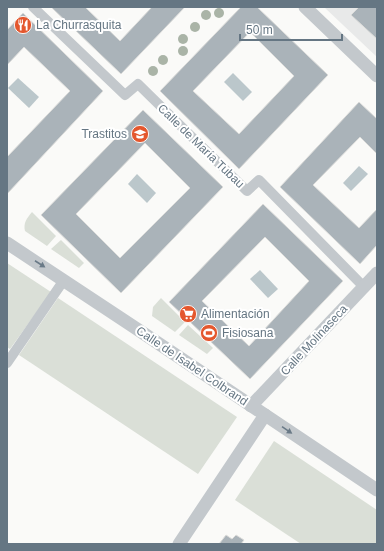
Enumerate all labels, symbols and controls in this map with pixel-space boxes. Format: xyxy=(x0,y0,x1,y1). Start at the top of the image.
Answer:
restaurant icon: La Churrasquita xyxy=(13,15,33,35)
scale bar xyxy=(240,16,342,42)
place label: La Churrasquita xyxy=(36,18,122,32)
text: 50 m xyxy=(246,23,273,37)
street label: Calle de María Tubau xyxy=(155,101,247,191)
school or university icon: Trastitos xyxy=(130,124,150,144)
place label: Trastitos xyxy=(81,127,127,141)
one-way arrow xyxy=(34,261,46,268)
street label: Calle Molinaseca xyxy=(278,302,350,378)
supermarket icon: Alimentación xyxy=(178,304,198,324)
place label: Alimentación xyxy=(201,307,270,321)
street label: Calle de Isabel Colbrand xyxy=(134,323,250,409)
sports icon: Fisiosana xyxy=(199,323,219,343)
place label: Fisiosana xyxy=(222,326,274,340)
one-way arrow xyxy=(282,426,292,434)

